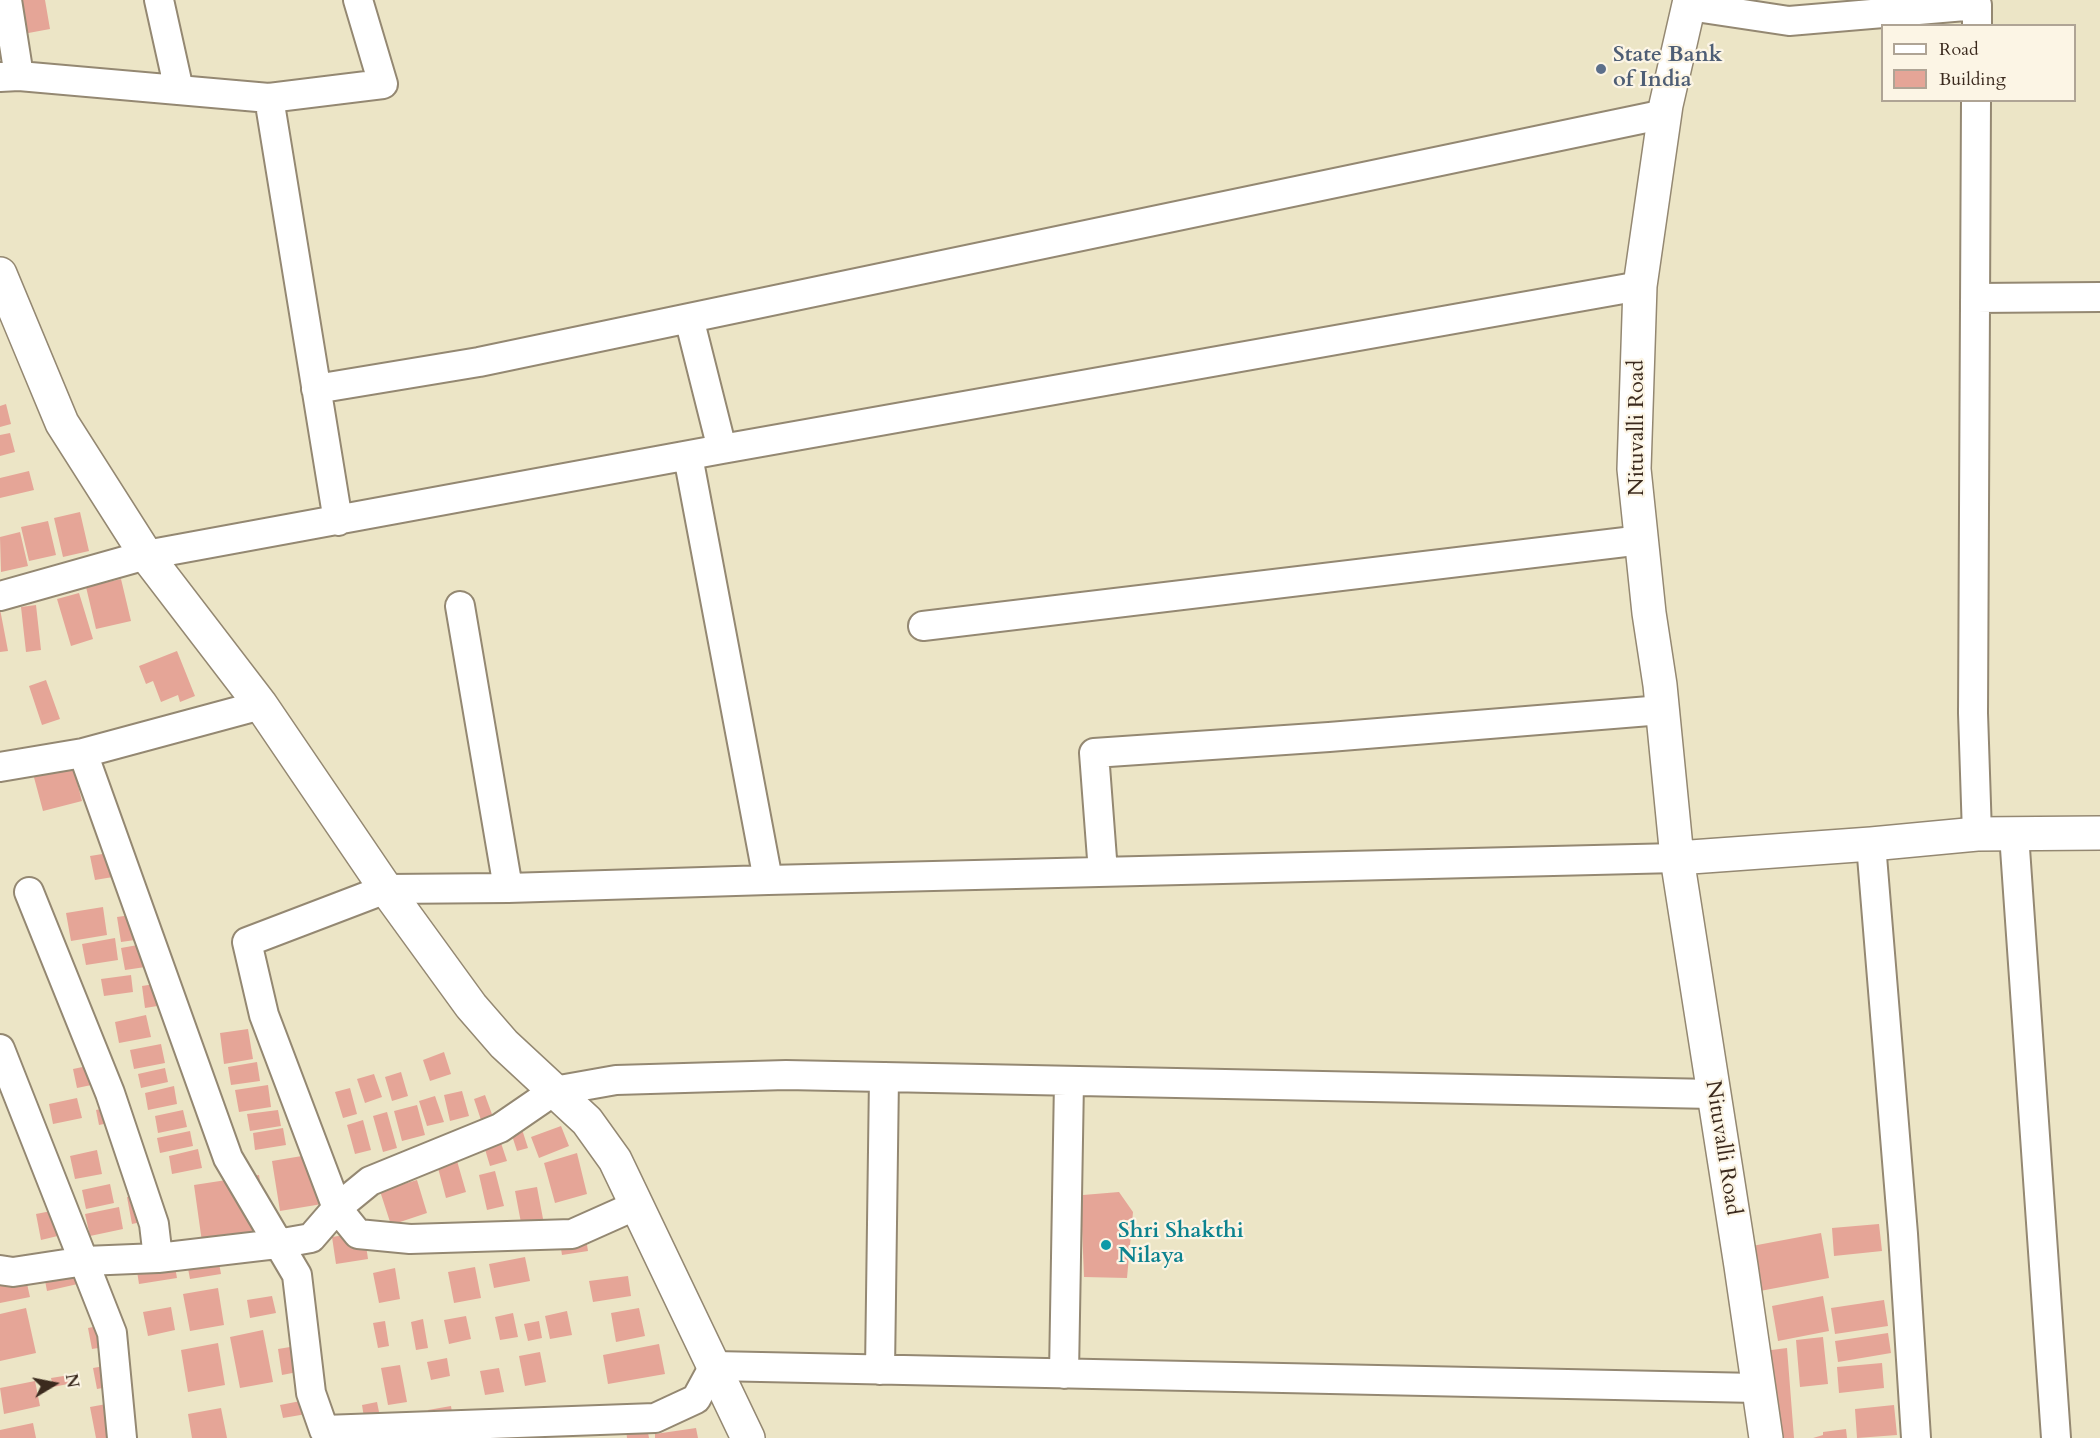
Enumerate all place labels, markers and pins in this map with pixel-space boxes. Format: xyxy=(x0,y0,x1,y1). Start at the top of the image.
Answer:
place label: State Bank of India xyxy=(1613,43,1723,94)
marker: State Bank of India xyxy=(1594,62,1608,76)
place label: Shri Shakthi Nilaya xyxy=(1118,1219,1244,1270)
marker: Shri Shakthi Nilaya xyxy=(1099,1238,1113,1252)

